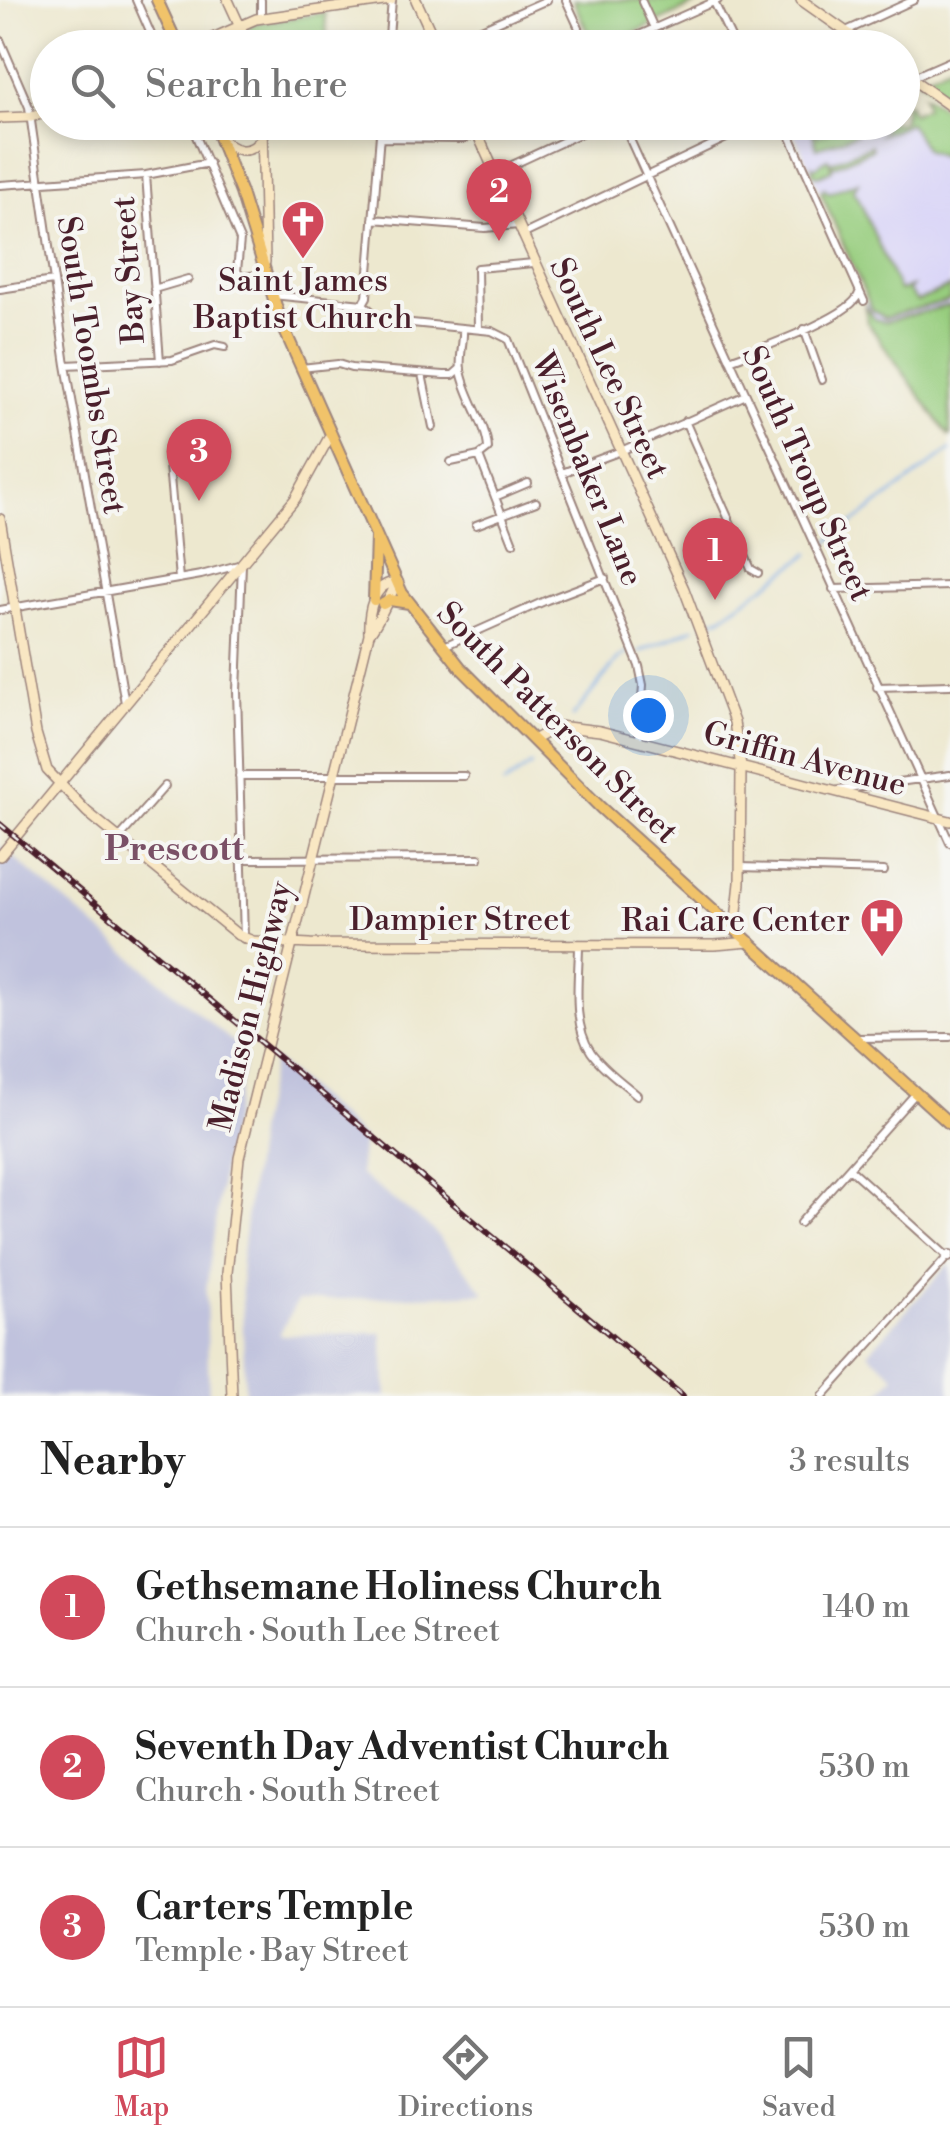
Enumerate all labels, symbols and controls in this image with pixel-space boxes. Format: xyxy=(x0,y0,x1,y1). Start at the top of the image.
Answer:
search box xyxy=(30,30,920,140)
icon: search xyxy=(65,58,120,113)
text: Search here xyxy=(145,62,348,109)
pin: 2 xyxy=(466,158,532,241)
street label: Bay Street xyxy=(104,195,154,346)
church icon: Saint James Baptist Church xyxy=(280,199,326,260)
street label: South Toombs Street xyxy=(48,213,134,517)
street label: South Lee Street xyxy=(540,252,678,485)
place label: Saint James Baptist Church xyxy=(193,261,412,338)
street label: South Troup Street xyxy=(733,340,881,607)
street label: Wisenbaker Lane xyxy=(522,346,652,592)
pin: 3 xyxy=(166,418,232,501)
pin: 1 xyxy=(682,518,748,600)
street label: South Patterson Street xyxy=(428,594,686,852)
your location xyxy=(623,690,674,741)
street label: Griffin Avenue xyxy=(699,713,911,805)
district label: Prescott xyxy=(104,828,244,871)
street label: Madison Highway xyxy=(201,877,301,1135)
hospital icon: Rai Care Center xyxy=(859,897,905,958)
street label: Dampier Street xyxy=(349,900,571,940)
place label: Rai Care Center xyxy=(621,901,850,941)
text: Nearby xyxy=(40,1435,185,1488)
text: 3 results xyxy=(789,1441,910,1481)
text: Gethsemane Holiness Church xyxy=(135,1564,662,1611)
text: 1 xyxy=(65,1587,80,1627)
text: 140 m xyxy=(823,1587,910,1627)
text: Church · South Lee Street xyxy=(135,1611,500,1651)
text: Seventh Day Adventist Church xyxy=(135,1724,669,1771)
text: 2 xyxy=(62,1747,83,1787)
text: 530 m xyxy=(819,1747,910,1787)
text: Church · South Street xyxy=(135,1771,440,1811)
text: Carters Temple xyxy=(135,1884,413,1931)
text: 3 xyxy=(63,1907,82,1947)
text: 530 m xyxy=(819,1907,910,1947)
text: Temple · Bay Street xyxy=(135,1931,409,1971)
tab: Map xyxy=(114,2030,169,2125)
tab: Directions xyxy=(398,2030,533,2125)
tab: Saved xyxy=(762,2030,836,2125)

